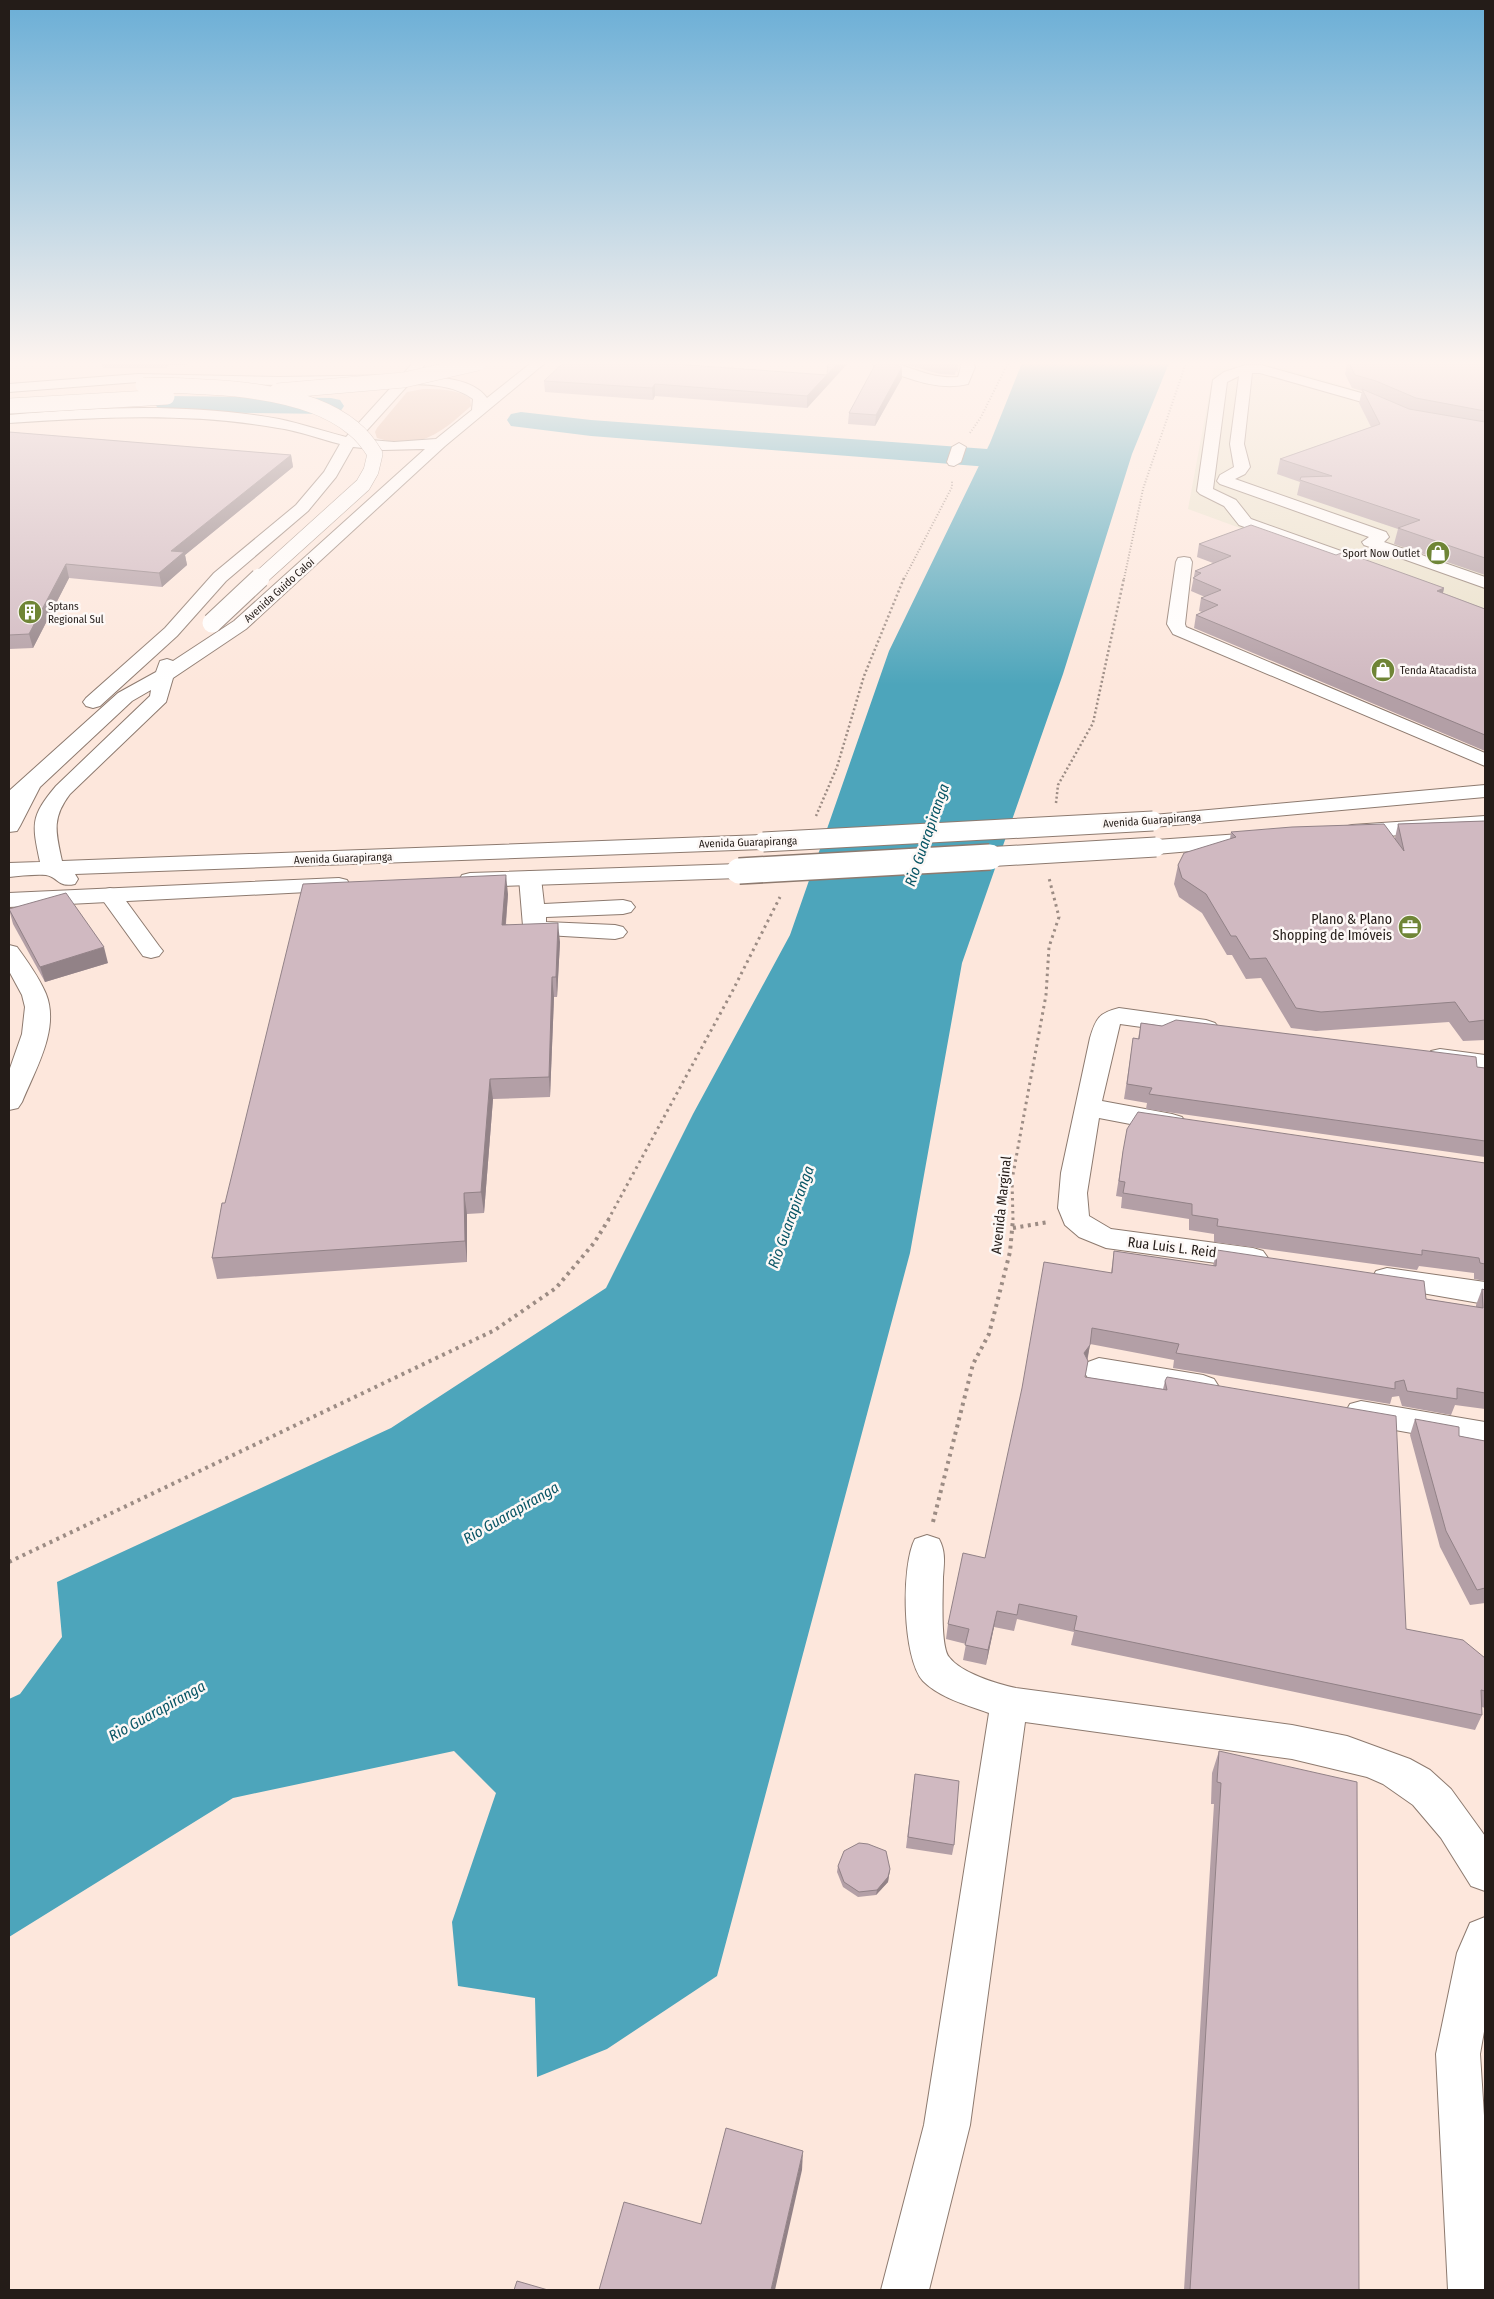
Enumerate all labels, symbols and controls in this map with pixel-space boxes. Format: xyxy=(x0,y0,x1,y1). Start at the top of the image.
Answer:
shop icon: Sport Now Outlet xyxy=(1425,540,1451,566)
place label: Sport Now Outlet xyxy=(1343,547,1420,560)
street label: Avenida Guido Caloi xyxy=(242,555,317,625)
building icon: Sptans Regional Sul xyxy=(17,599,43,625)
place label: Sptans Regional Sul xyxy=(48,600,104,626)
shop icon: Tenda Atacadista xyxy=(1370,657,1396,683)
place label: Tenda Atacadista xyxy=(1400,664,1477,677)
water label: Rio Guarapiranga xyxy=(901,781,953,889)
street label: Avenida Guarapiranga xyxy=(1102,811,1202,830)
street label: Avenida Guarapiranga xyxy=(699,834,797,851)
street label: Avenida Guarapiranga xyxy=(294,850,392,867)
place label: Plano & Plano Shopping de Imóveis xyxy=(1273,911,1392,944)
office icon: Plano & Plano Shopping de Imóveis xyxy=(1397,914,1423,940)
street label: Avenida Marginal xyxy=(988,1155,1015,1255)
water label: Rio Guarapiranga xyxy=(764,1163,818,1271)
street label: Rua Luis L. Reid xyxy=(1127,1234,1217,1261)
water label: Rio Guarapiranga xyxy=(460,1478,562,1548)
water label: Rio Guarapiranga xyxy=(106,1677,209,1745)

